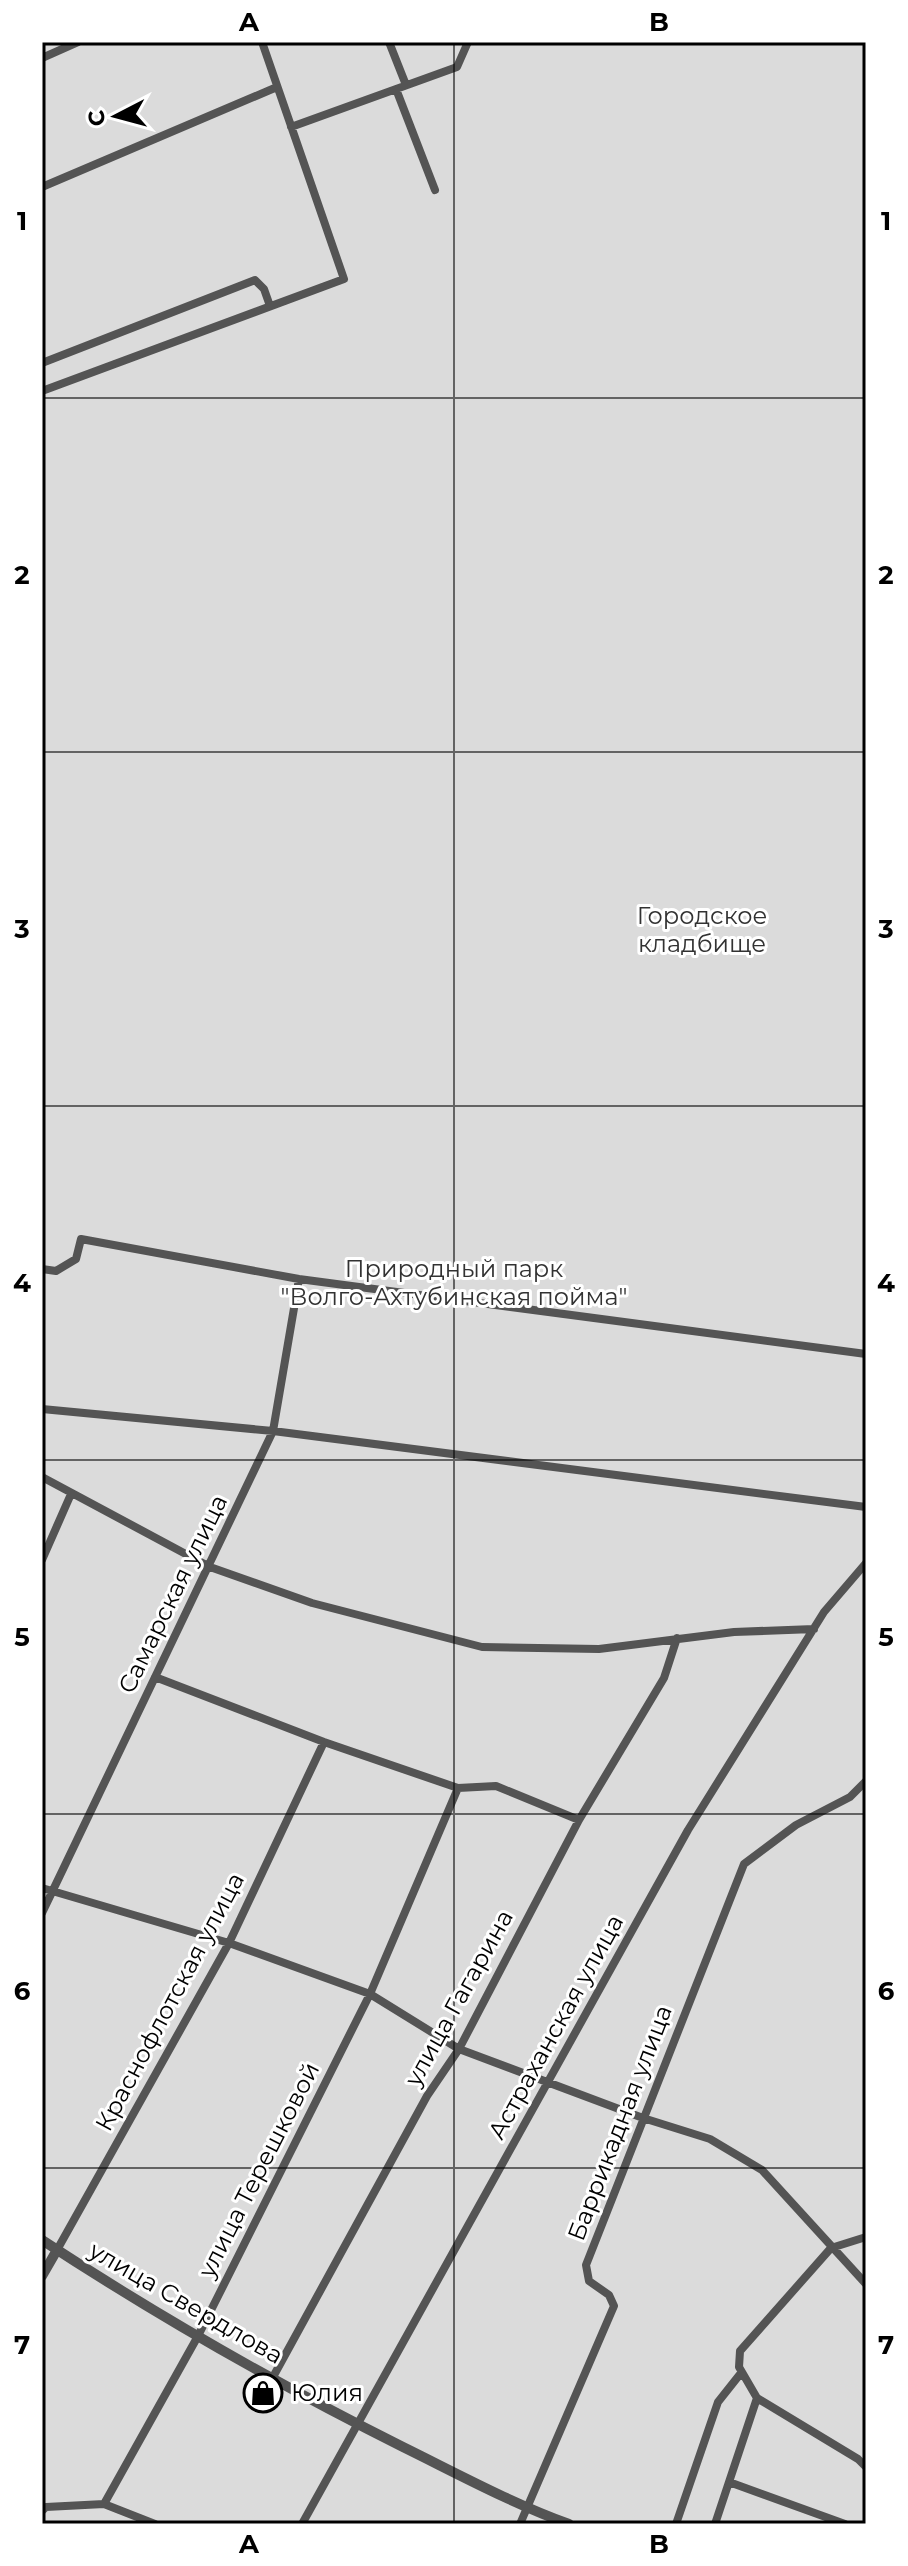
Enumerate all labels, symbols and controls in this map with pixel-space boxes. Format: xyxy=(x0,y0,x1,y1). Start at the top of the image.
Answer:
text: A xyxy=(238,6,260,38)
text: B xyxy=(649,6,669,38)
north arrow xyxy=(76,76,156,156)
text: С xyxy=(82,109,111,127)
text: 1 xyxy=(17,205,27,237)
text: 1 xyxy=(881,205,891,237)
text: 2 xyxy=(14,559,30,591)
text: 2 xyxy=(878,559,894,591)
park label: Городское кладбище xyxy=(637,901,767,958)
text: 3 xyxy=(13,913,30,945)
text: 3 xyxy=(877,913,894,945)
park label: Природный парк "Волго-Ахтубинская пойма" xyxy=(281,1254,627,1311)
text: 4 xyxy=(13,1267,31,1299)
text: 4 xyxy=(877,1267,895,1299)
street label: Самарская улица xyxy=(112,1490,233,1698)
text: 5 xyxy=(14,1621,30,1653)
text: 5 xyxy=(878,1621,894,1653)
street label: Краснофлотская улица xyxy=(89,1868,250,2136)
street label: улица Гагарина xyxy=(398,1905,519,2092)
street label: Астраханская улица xyxy=(482,1909,629,2144)
text: 6 xyxy=(14,1975,31,2007)
text: 6 xyxy=(878,1975,895,2007)
street label: Баррикадная улица xyxy=(561,2001,678,2245)
street label: улица Терешковой xyxy=(191,2057,325,2283)
street label: улица Свердлова xyxy=(83,2235,288,2370)
text: 7 xyxy=(14,2329,30,2361)
text: 7 xyxy=(878,2329,894,2361)
shop icon: Юлия xyxy=(242,2372,284,2414)
place label: Юлия xyxy=(291,2378,363,2407)
text: A xyxy=(238,2528,260,2560)
text: B xyxy=(649,2528,669,2560)

